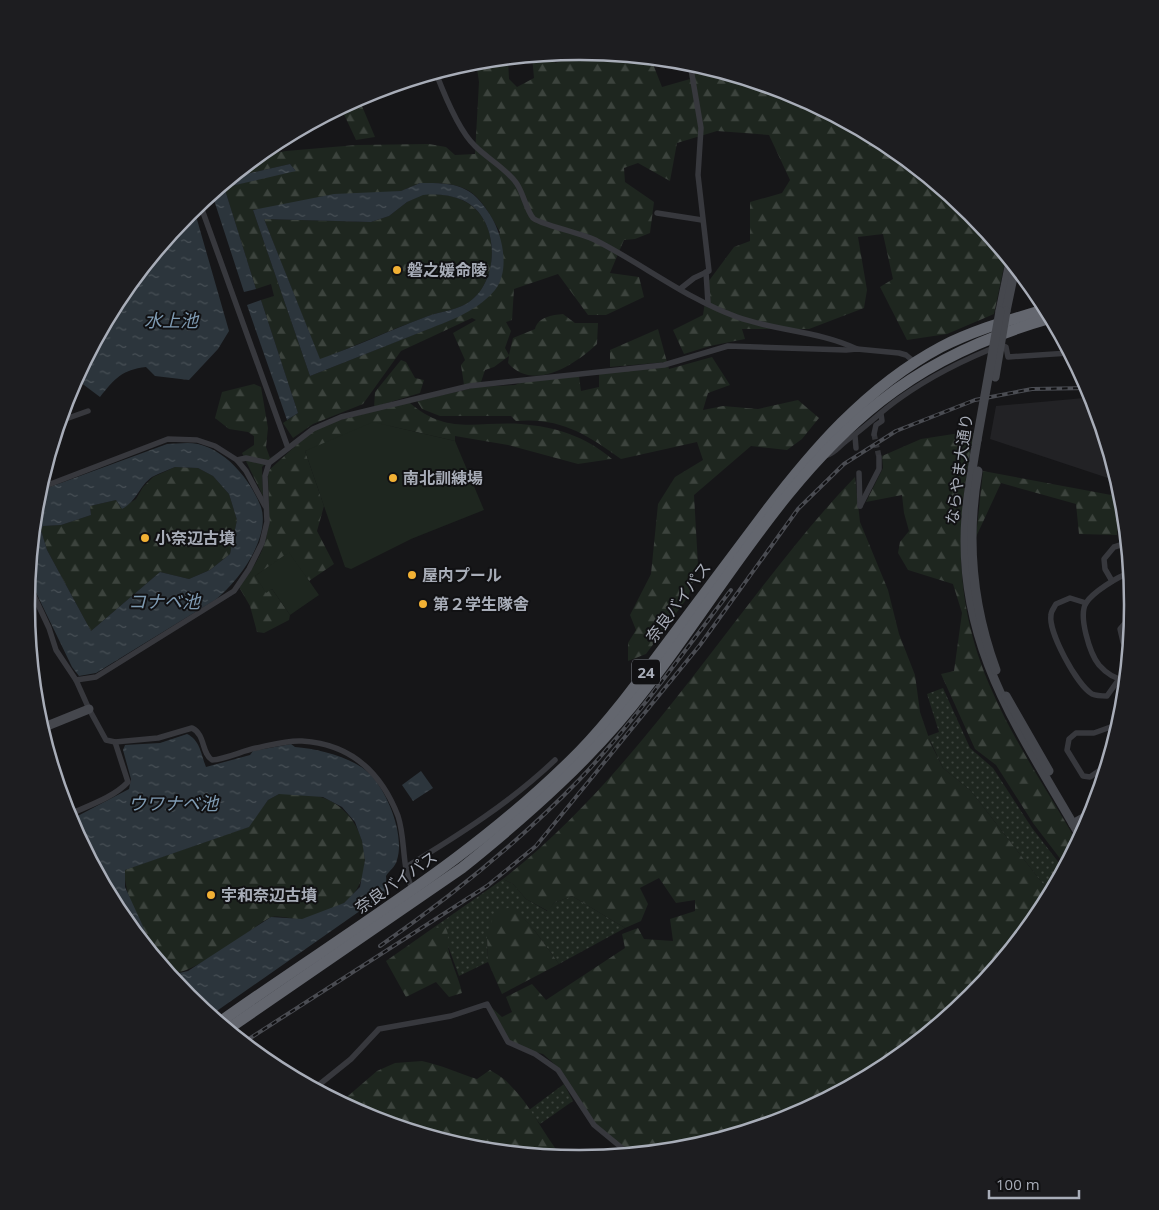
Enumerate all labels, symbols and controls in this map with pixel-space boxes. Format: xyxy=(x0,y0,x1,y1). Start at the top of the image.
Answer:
place label: 磐之媛命陵 xyxy=(407,259,487,281)
marker: 磐之媛命陵 xyxy=(391,264,403,276)
water label: 水上池 xyxy=(144,308,200,332)
street label: ならやま大通り xyxy=(940,412,978,526)
place label: 南北訓練場 xyxy=(403,467,483,489)
marker: 南北訓練場 xyxy=(387,472,399,484)
place label: 小奈辺古墳 xyxy=(155,527,235,549)
marker: 小奈辺古墳 xyxy=(139,532,151,544)
street label: 奈良バイパス xyxy=(640,557,716,647)
place label: 屋内プール xyxy=(422,564,502,586)
marker: 屋内プール xyxy=(406,569,418,581)
water label: コナベ池 xyxy=(128,589,202,613)
place label: 第２学生隊舎 xyxy=(433,593,529,615)
marker: 第２学生隊舎 xyxy=(417,598,429,610)
road number: 24 xyxy=(632,660,660,684)
water label: ウワナベ池 xyxy=(128,791,220,815)
street label: 奈良バイパス xyxy=(350,846,442,918)
place label: 宇和奈辺古墳 xyxy=(221,884,317,906)
marker: 宇和奈辺古墳 xyxy=(205,889,217,901)
scale bar xyxy=(989,1168,1079,1200)
text: 100 m xyxy=(996,1174,1040,1194)

